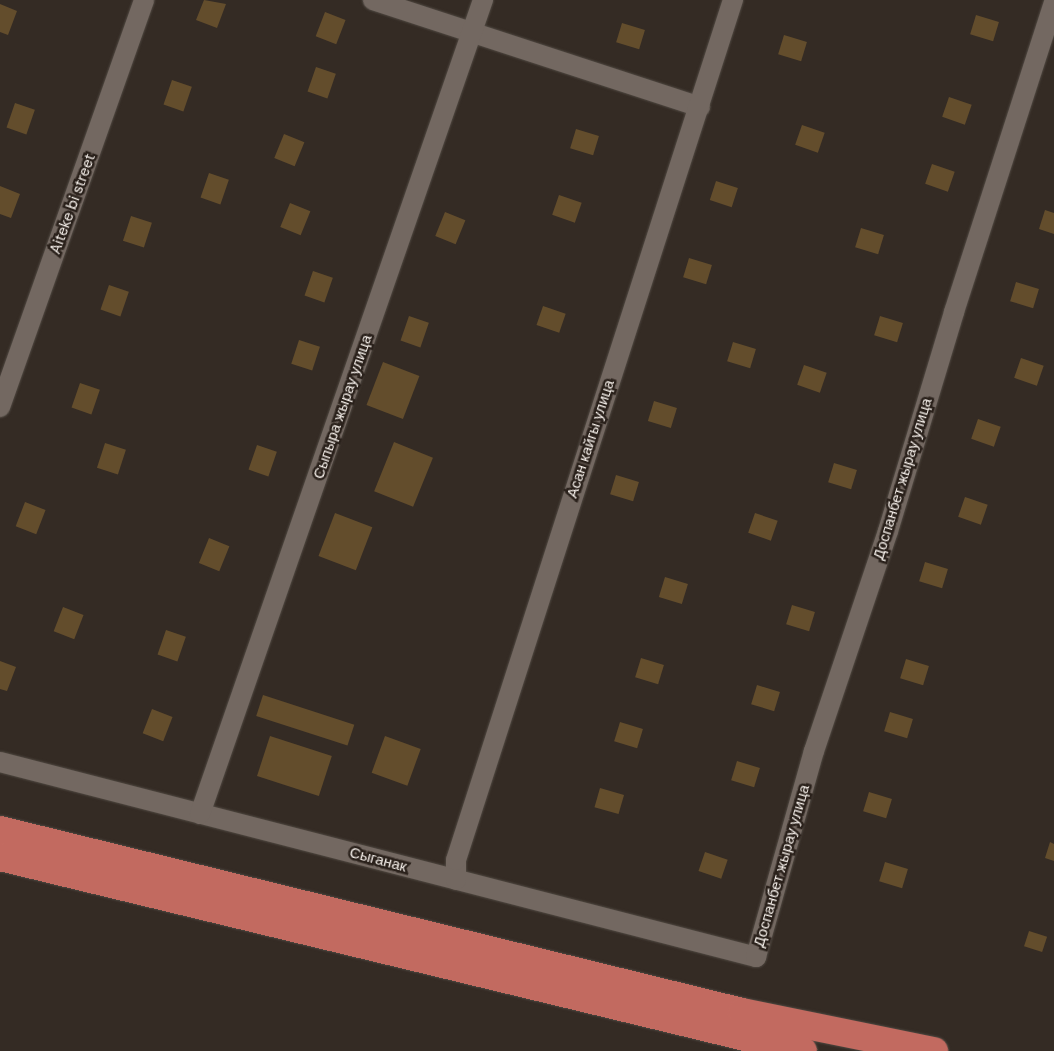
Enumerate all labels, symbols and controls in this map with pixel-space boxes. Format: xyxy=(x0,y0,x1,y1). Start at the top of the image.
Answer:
street label: Aiteke bi street xyxy=(47,151,99,257)
street label: Сыпыра жырау улица xyxy=(310,333,376,481)
street label: Асан кайгы улица xyxy=(563,378,619,500)
street label: Доспанбет жырау улица xyxy=(870,396,936,562)
street label: Доспанбет жырау улица xyxy=(750,783,814,949)
street label: Сыганак xyxy=(348,844,408,876)

